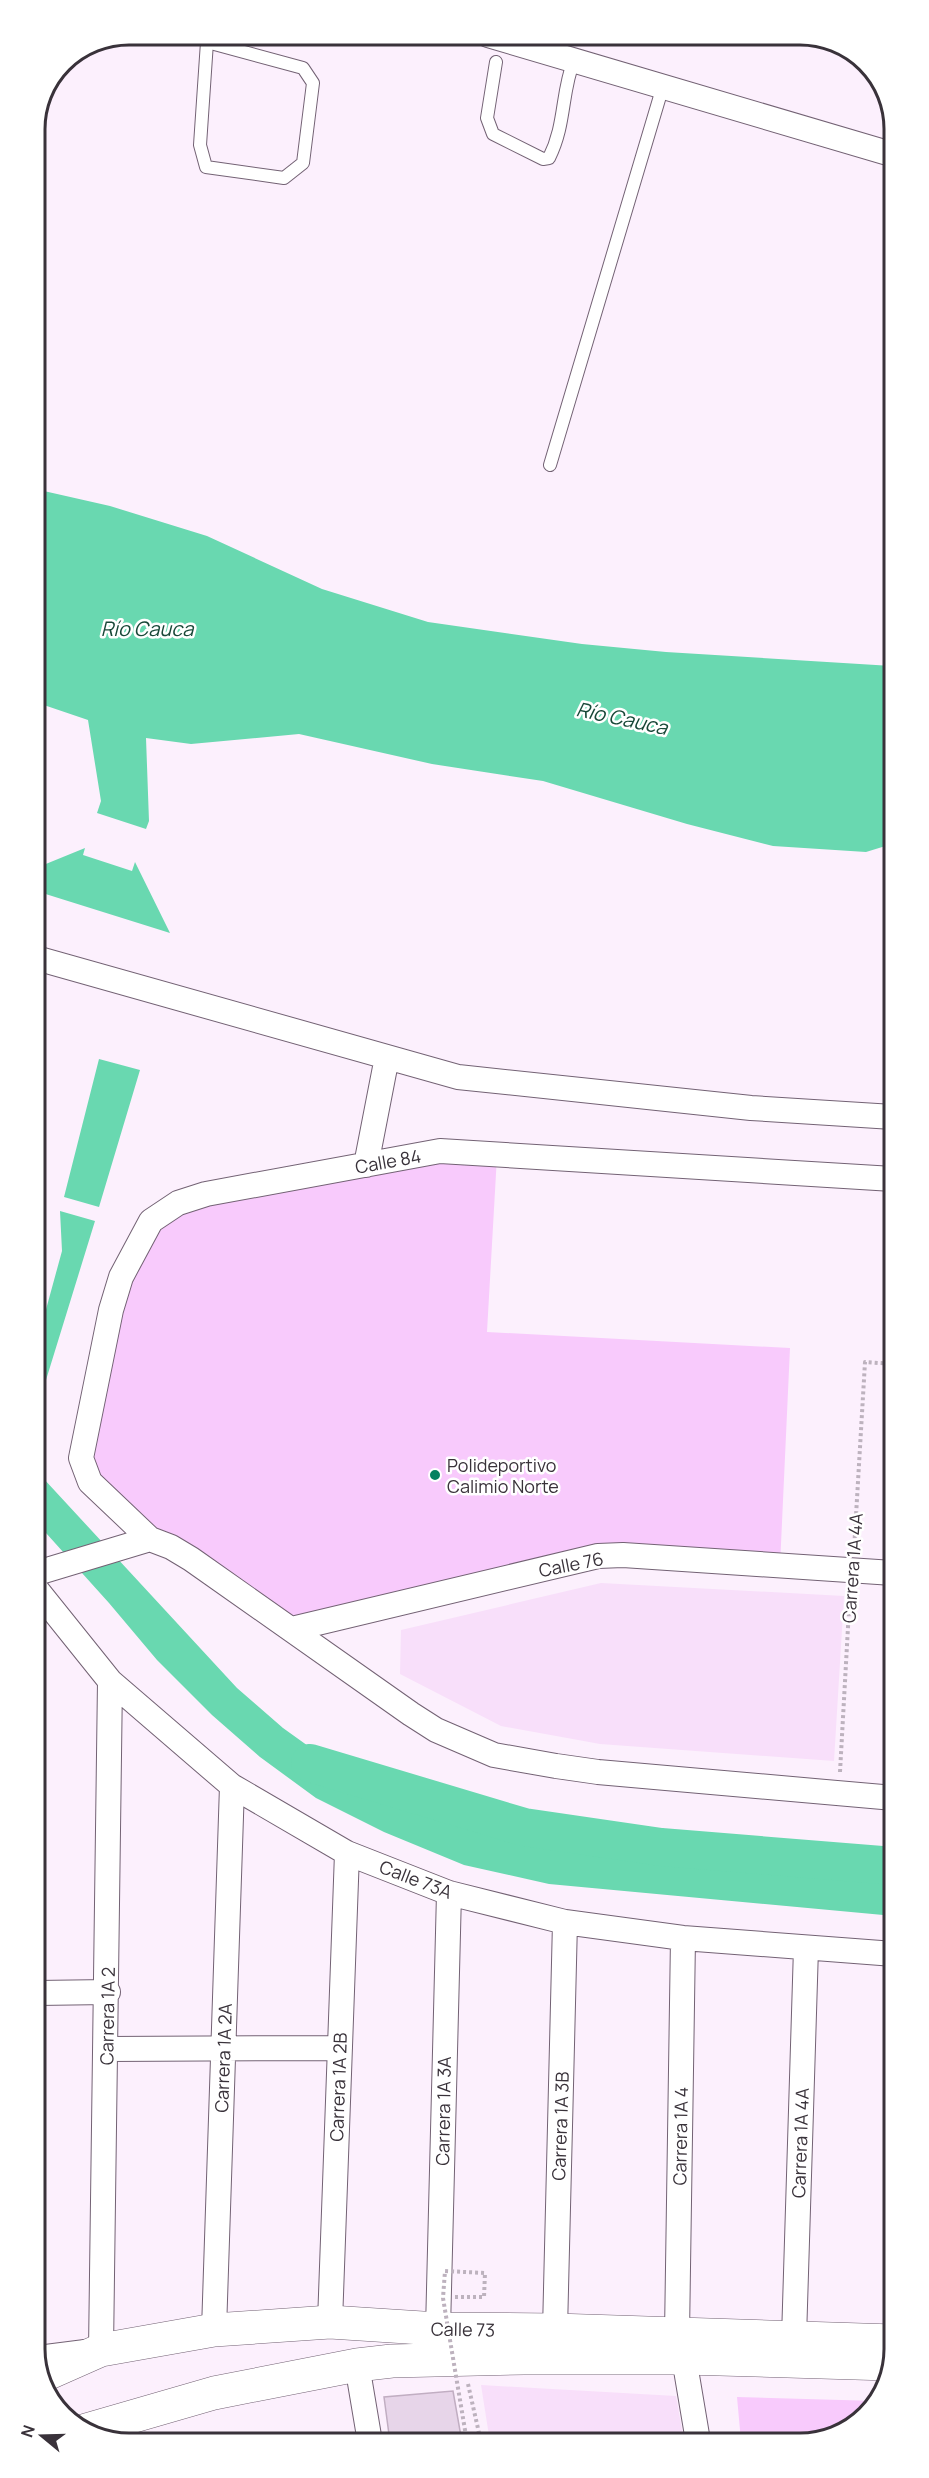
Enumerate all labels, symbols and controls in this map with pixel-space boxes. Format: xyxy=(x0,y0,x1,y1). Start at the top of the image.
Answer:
water label: Río Cauca xyxy=(101,615,194,642)
water label: Río Cauca xyxy=(574,695,671,741)
street label: Calle 84 xyxy=(353,1143,423,1179)
place label: Polideportivo Calimio Norte xyxy=(447,1453,559,1498)
marker: Polideportivo Calimio Norte xyxy=(428,1468,442,1482)
street label: Carrera 1A 4A xyxy=(836,1512,868,1624)
street label: Calle 76 xyxy=(537,1546,605,1582)
street label: Calle 73A xyxy=(376,1854,456,1904)
street label: Carrera 1A 2 xyxy=(94,1967,120,2065)
street label: Carrera 1A 2A xyxy=(209,2002,237,2113)
street label: Carrera 1A 2B xyxy=(324,2032,352,2142)
street label: Carrera 1A 3A xyxy=(430,2056,456,2166)
street label: Carrera 1A 3B xyxy=(546,2071,574,2181)
street label: Carrera 1A 4 xyxy=(667,2087,693,2185)
street label: Carrera 1A 4A xyxy=(786,2087,814,2198)
street label: Calle 73 xyxy=(431,2316,495,2342)
north arrow xyxy=(12,2406,72,2466)
text: N xyxy=(16,2422,40,2440)

